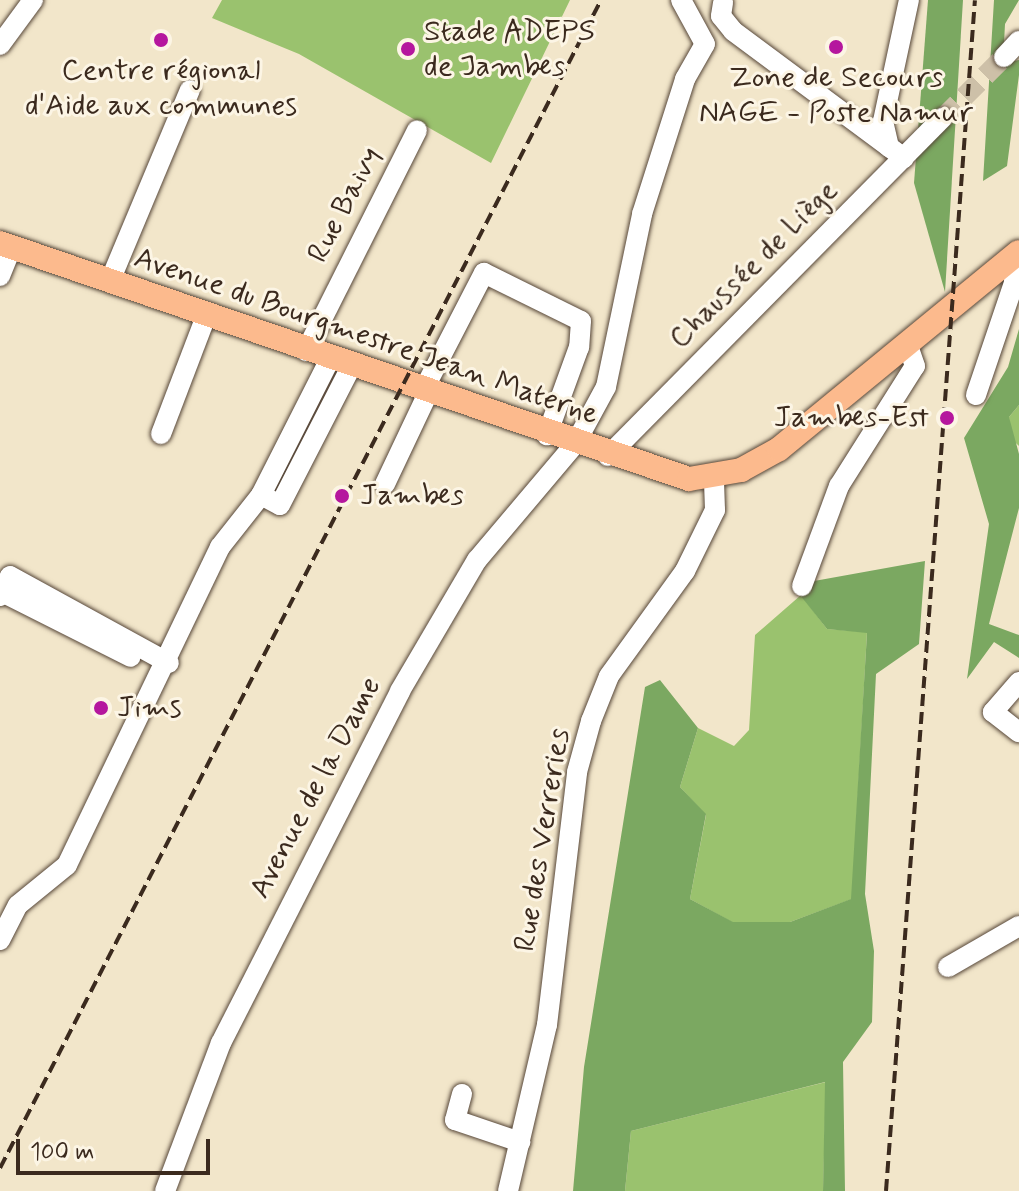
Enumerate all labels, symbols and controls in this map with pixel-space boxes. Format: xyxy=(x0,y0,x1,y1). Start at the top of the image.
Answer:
place label: Stade ADEPS de Jambes xyxy=(424,14,599,84)
marker: Centre régional d'Aide aux communes xyxy=(152,31,170,49)
marker: Zone de Secours NAGE - Poste Namur xyxy=(827,38,845,56)
marker: Stade ADEPS de Jambes xyxy=(399,40,417,58)
place label: Centre régional d'Aide aux communes xyxy=(25,53,297,124)
place label: Zone de Secours NAGE - Poste Namur xyxy=(701,60,971,130)
street label: Rue Baivy xyxy=(301,142,389,268)
street label: Chaussée de Liège xyxy=(661,172,847,358)
street label: Avenue du Bourgmestre Jean Materne xyxy=(133,242,599,432)
place label: Jambes-Est xyxy=(774,400,929,436)
marker: Jambes-Est xyxy=(936,407,958,429)
place label: Jambes xyxy=(360,478,464,514)
marker: Jambes xyxy=(331,485,353,507)
street label: Avenue de la Dame xyxy=(242,670,390,906)
place label: Jims xyxy=(117,690,182,726)
marker: Jims xyxy=(92,699,110,717)
street label: Rue des Verreries xyxy=(508,728,578,952)
scale bar xyxy=(20,1123,214,1173)
text: 100 m xyxy=(30,1137,94,1168)

